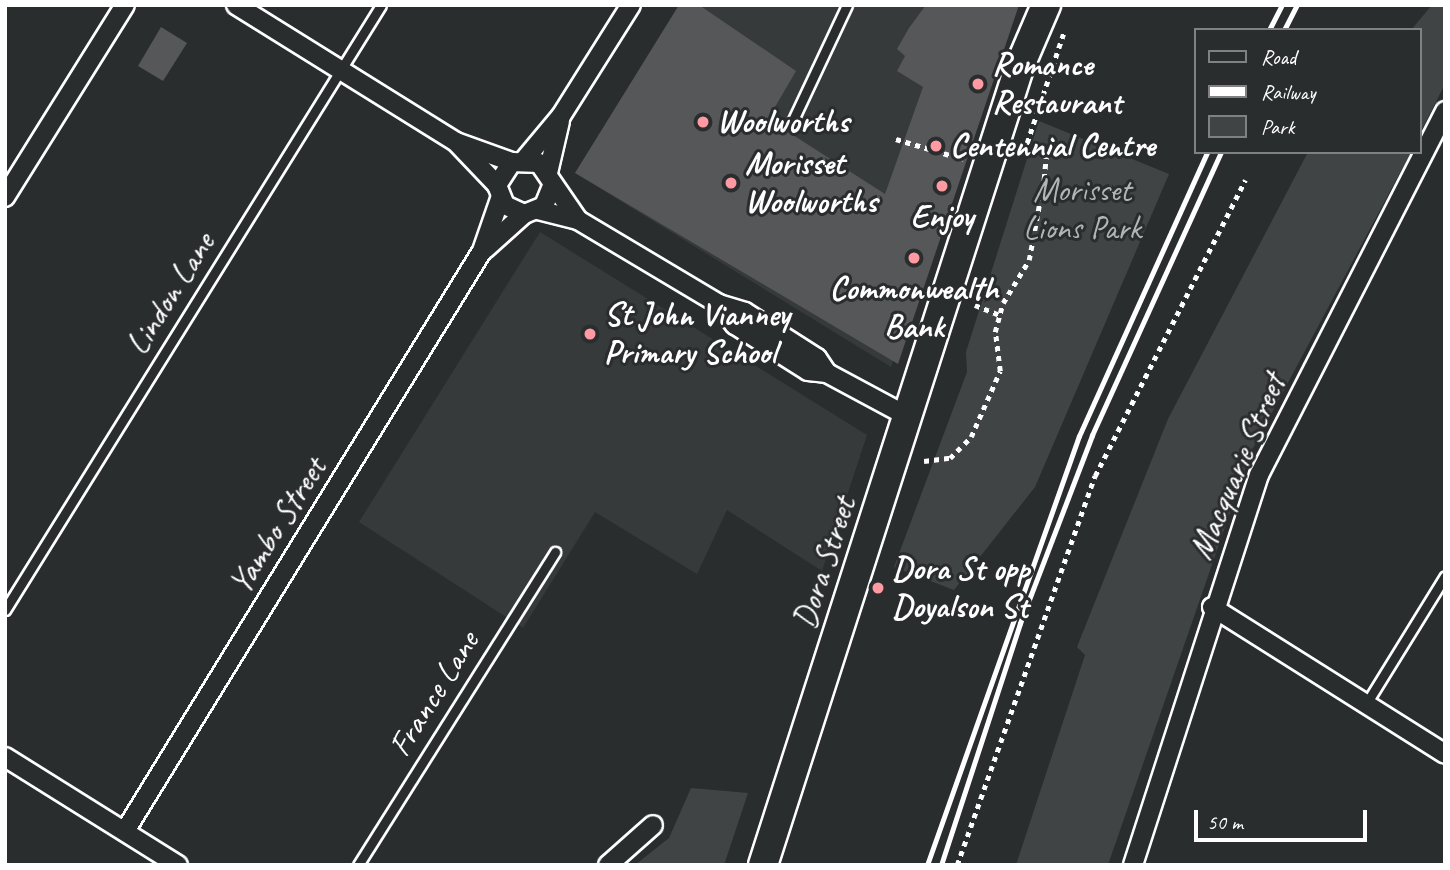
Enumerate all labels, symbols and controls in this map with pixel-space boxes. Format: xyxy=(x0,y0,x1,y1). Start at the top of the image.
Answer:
legend xyxy=(1194,28,1422,154)
text: Road xyxy=(1261,44,1296,70)
place label: Romance Restaurant xyxy=(992,45,1122,123)
marker: Romance Restaurant xyxy=(970,76,986,92)
text: Railway xyxy=(1261,79,1315,105)
place label: Woolworths xyxy=(717,102,849,142)
marker: Woolworths xyxy=(695,114,711,130)
text: Park xyxy=(1261,114,1294,140)
place label: Centennial Centre xyxy=(950,126,1155,166)
marker: Centennial Centre xyxy=(928,138,944,154)
place label: Morisset Woolworths xyxy=(745,144,877,222)
park label: Morisset Lions Park xyxy=(1023,171,1141,249)
marker: Morisset Woolworths xyxy=(723,175,739,191)
marker: Enjoy xyxy=(934,178,950,194)
place label: Enjoy xyxy=(911,197,973,237)
street label: Lindon Lane xyxy=(118,225,224,363)
marker: Commonwealth Bank xyxy=(906,250,922,266)
place label: Commonwealth Bank xyxy=(830,269,998,347)
place label: St John Vianney Primary School xyxy=(604,295,789,373)
marker: St John Vianney Primary School xyxy=(582,326,598,342)
street label: Macquarie Street xyxy=(1181,369,1295,565)
street label: Yambo Street xyxy=(221,451,335,601)
street label: Dora Street xyxy=(785,492,865,634)
place label: Dora St opp Doyalson St xyxy=(892,549,1030,627)
marker: Dora St opp Doyalson St xyxy=(870,580,886,596)
street label: France Lane xyxy=(380,624,488,764)
scale bar xyxy=(1198,796,1371,840)
text: 50 m xyxy=(1207,809,1243,835)

